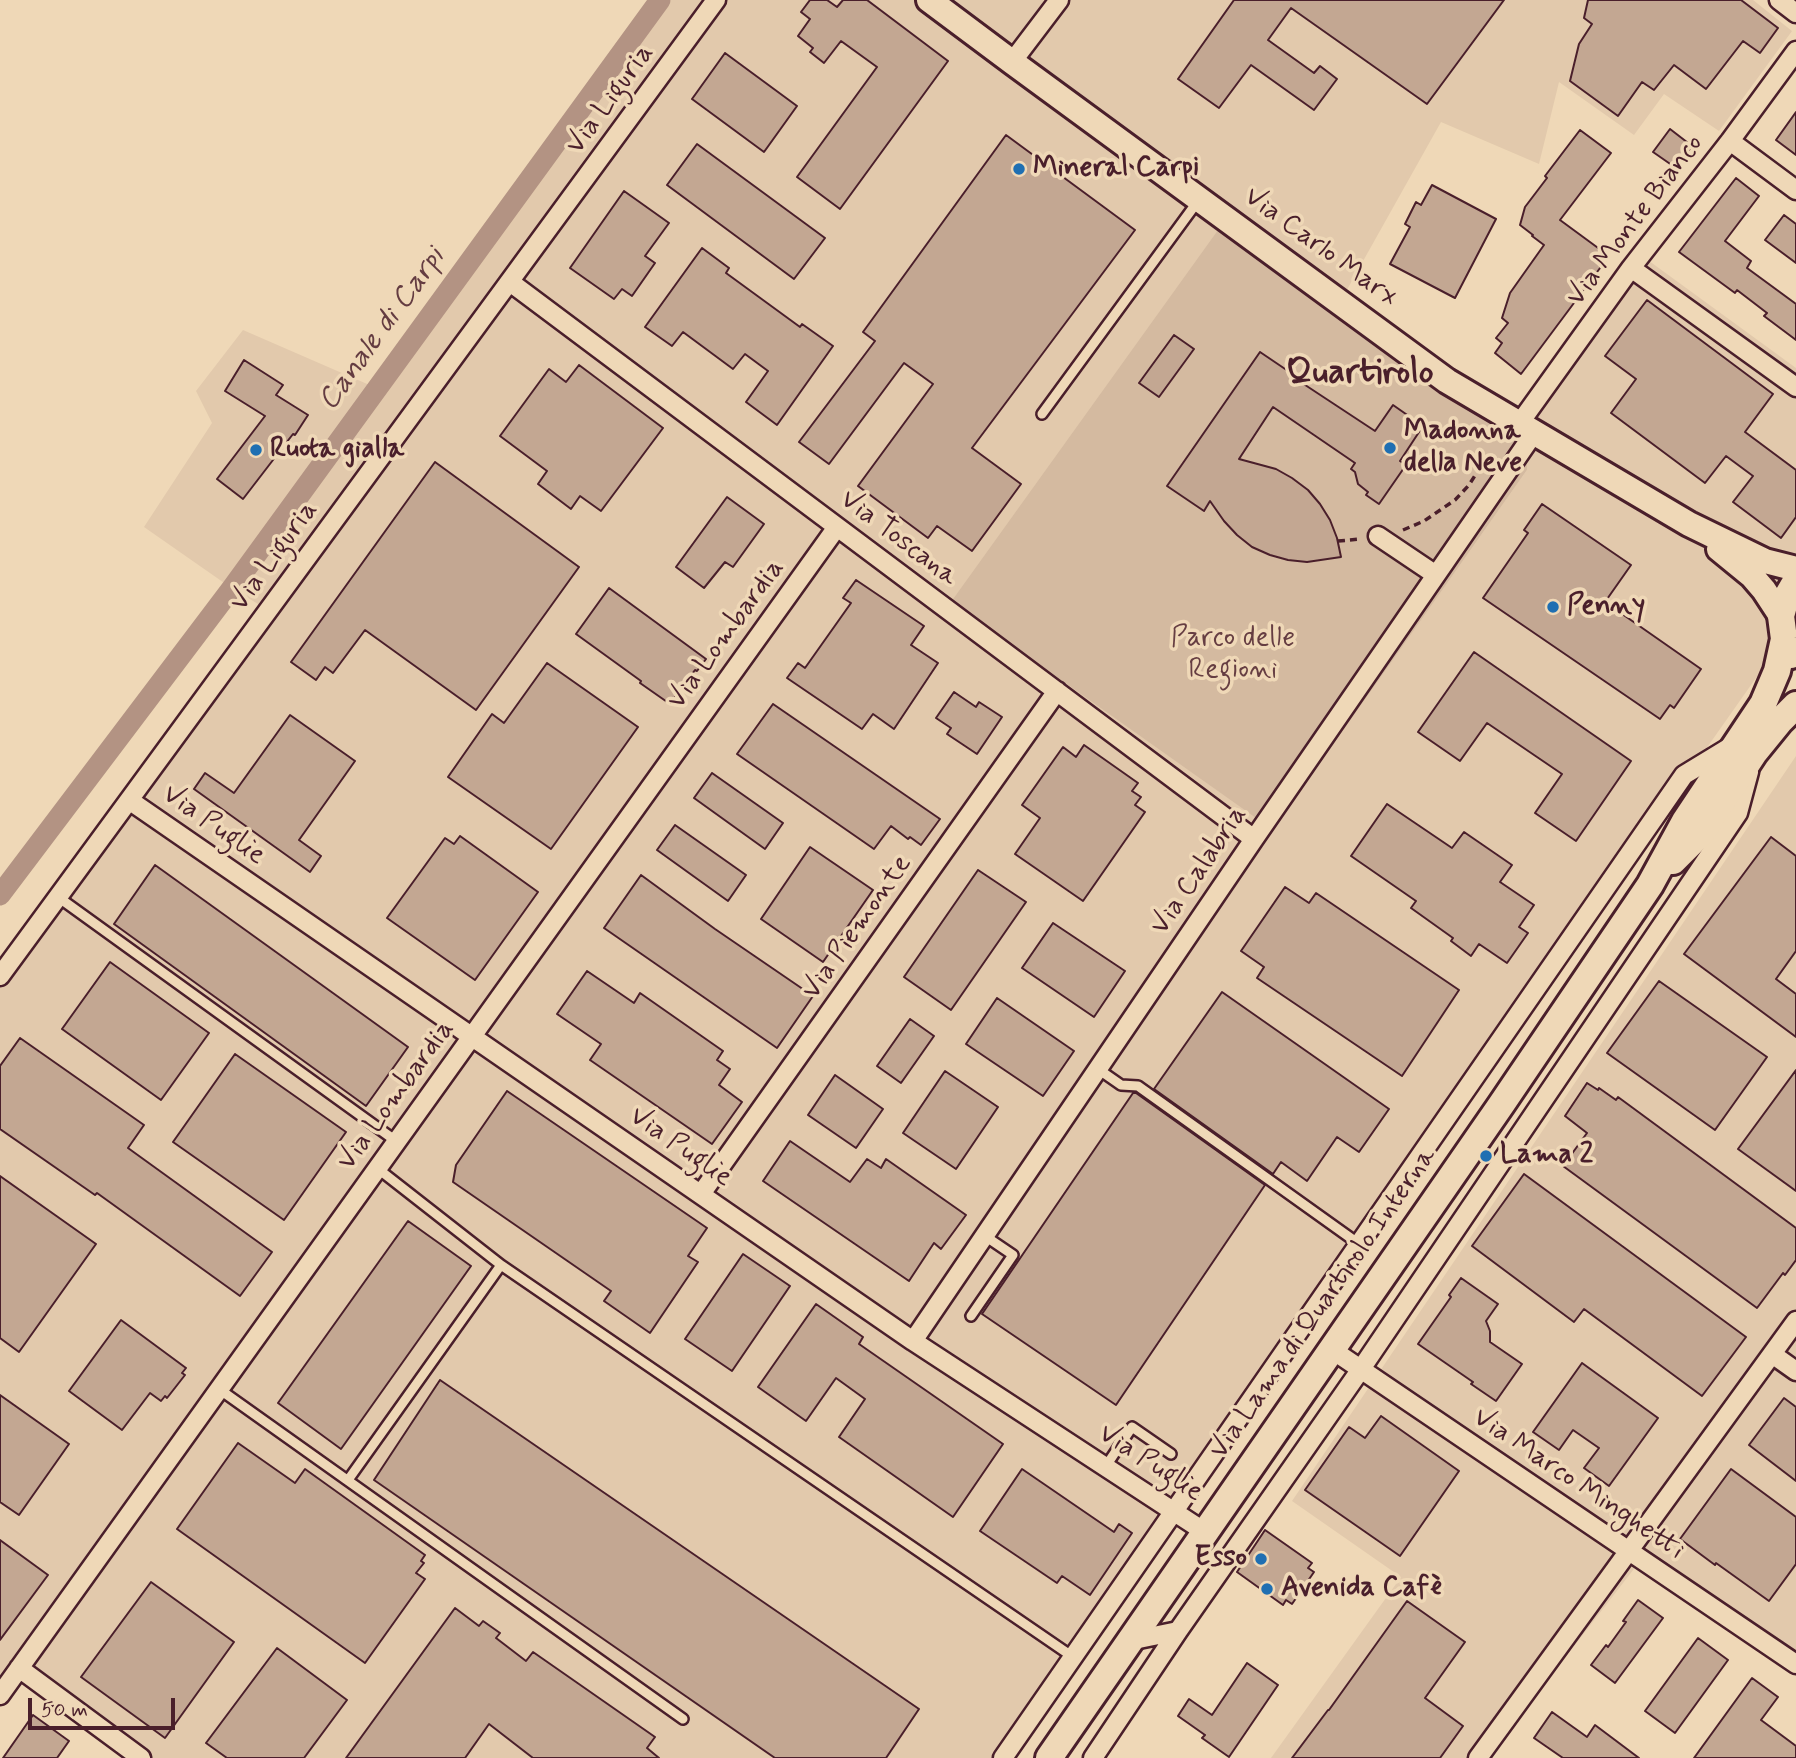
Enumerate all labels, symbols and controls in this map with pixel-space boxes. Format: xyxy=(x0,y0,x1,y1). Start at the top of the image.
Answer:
street label: Via Liguria xyxy=(560,38,662,162)
street label: Via Monte Bianco xyxy=(1561,129,1711,313)
place label: Mineral Carpi xyxy=(1033,152,1199,186)
marker: Mineral Carpi xyxy=(1011,161,1027,177)
street label: Via Carlo Marx xyxy=(1236,181,1404,315)
water label: Canale di Carpi xyxy=(312,242,454,418)
district label: Quartirolo xyxy=(1286,354,1434,396)
place label: Madonna della Neve xyxy=(1404,415,1522,481)
place label: Ruota gialla xyxy=(270,433,404,467)
marker: Madonna della Neve xyxy=(1382,440,1398,456)
marker: Ruota gialla xyxy=(248,442,264,458)
street label: Via Toscana xyxy=(832,484,964,594)
street label: Via Liguria xyxy=(224,495,326,619)
street label: Via Lombardia xyxy=(661,553,793,717)
place label: Penny xyxy=(1567,590,1645,624)
marker: Penny xyxy=(1545,599,1561,615)
park label: Parco delle Regioni xyxy=(1171,622,1295,688)
street label: Via Puglie xyxy=(155,778,271,874)
street label: Via Calabria xyxy=(1145,800,1255,942)
street label: Via Piemonte xyxy=(796,849,920,1007)
street label: Via Lombardia xyxy=(331,1014,463,1178)
street label: Via Puglie xyxy=(622,1100,738,1196)
place label: Lama 2 xyxy=(1500,1139,1593,1173)
street label: Via Lama di Quartirolo Interna xyxy=(1203,1142,1445,1466)
marker: Lama 2 xyxy=(1478,1148,1494,1164)
street label: Via Marco Minghetti xyxy=(1466,1402,1690,1568)
street label: Via Puglie xyxy=(1091,1418,1209,1510)
place label: Esso xyxy=(1194,1542,1247,1576)
marker: Esso xyxy=(1253,1551,1269,1567)
place label: Avenida Cafè xyxy=(1281,1572,1442,1606)
marker: Avenida Cafè xyxy=(1259,1581,1275,1597)
scale bar xyxy=(32,1684,178,1728)
text: 50 m xyxy=(41,1696,88,1724)

